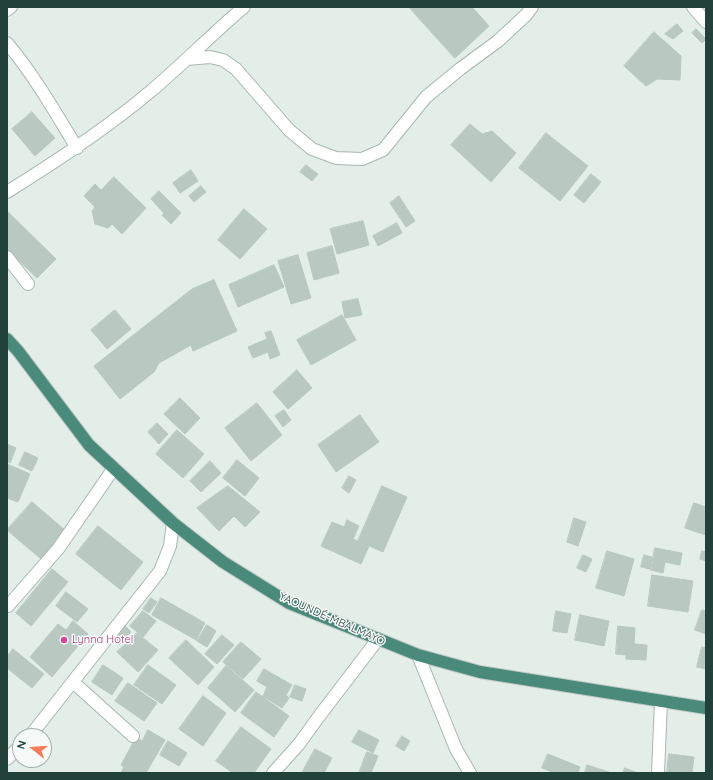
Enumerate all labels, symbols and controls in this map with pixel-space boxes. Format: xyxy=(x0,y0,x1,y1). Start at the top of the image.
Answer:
street label: YAOUNDÉ-MBALMAYO xyxy=(277,590,387,648)
place label: Lynna Hotel xyxy=(72,633,133,647)
marker: Lynna Hotel xyxy=(59,635,69,645)
north arrow xyxy=(12,728,52,768)
text: N xyxy=(14,739,29,751)

